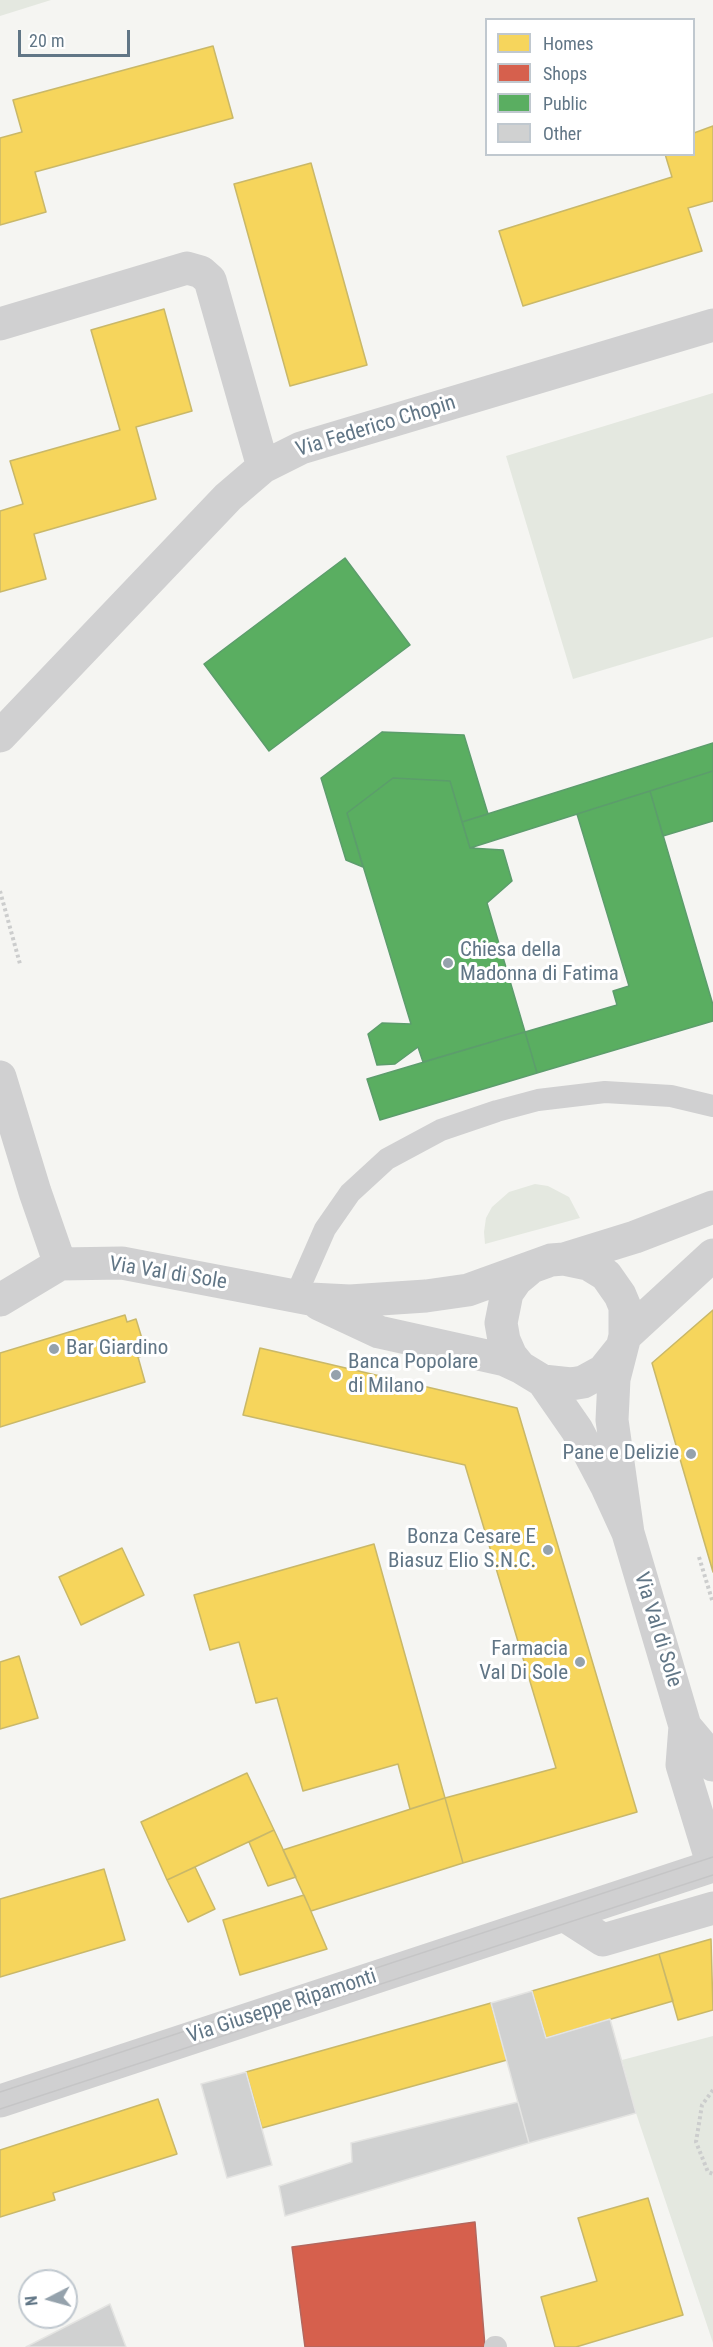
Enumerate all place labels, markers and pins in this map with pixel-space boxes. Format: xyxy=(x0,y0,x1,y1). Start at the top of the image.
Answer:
place label: Chiesa della Madonna di Fatima xyxy=(460,938,619,988)
marker: Chiesa della Madonna di Fatima xyxy=(441,956,455,970)
place label: Bar Giardino xyxy=(66,1336,168,1362)
marker: Bar Giardino xyxy=(47,1342,61,1356)
place label: Banca Popolare di Milano xyxy=(348,1350,478,1400)
marker: Banca Popolare di Milano xyxy=(329,1368,343,1382)
place label: Pane e Delizie xyxy=(563,1441,679,1467)
marker: Pane e Delizie xyxy=(684,1447,698,1461)
place label: Bonza Cesare E Biasuz Elio S.N.C. xyxy=(388,1525,536,1575)
marker: Bonza Cesare E Biasuz Elio S.N.C. xyxy=(541,1543,555,1557)
place label: Farmacia Val Di Sole xyxy=(479,1637,568,1687)
marker: Farmacia Val Di Sole xyxy=(573,1655,587,1669)

